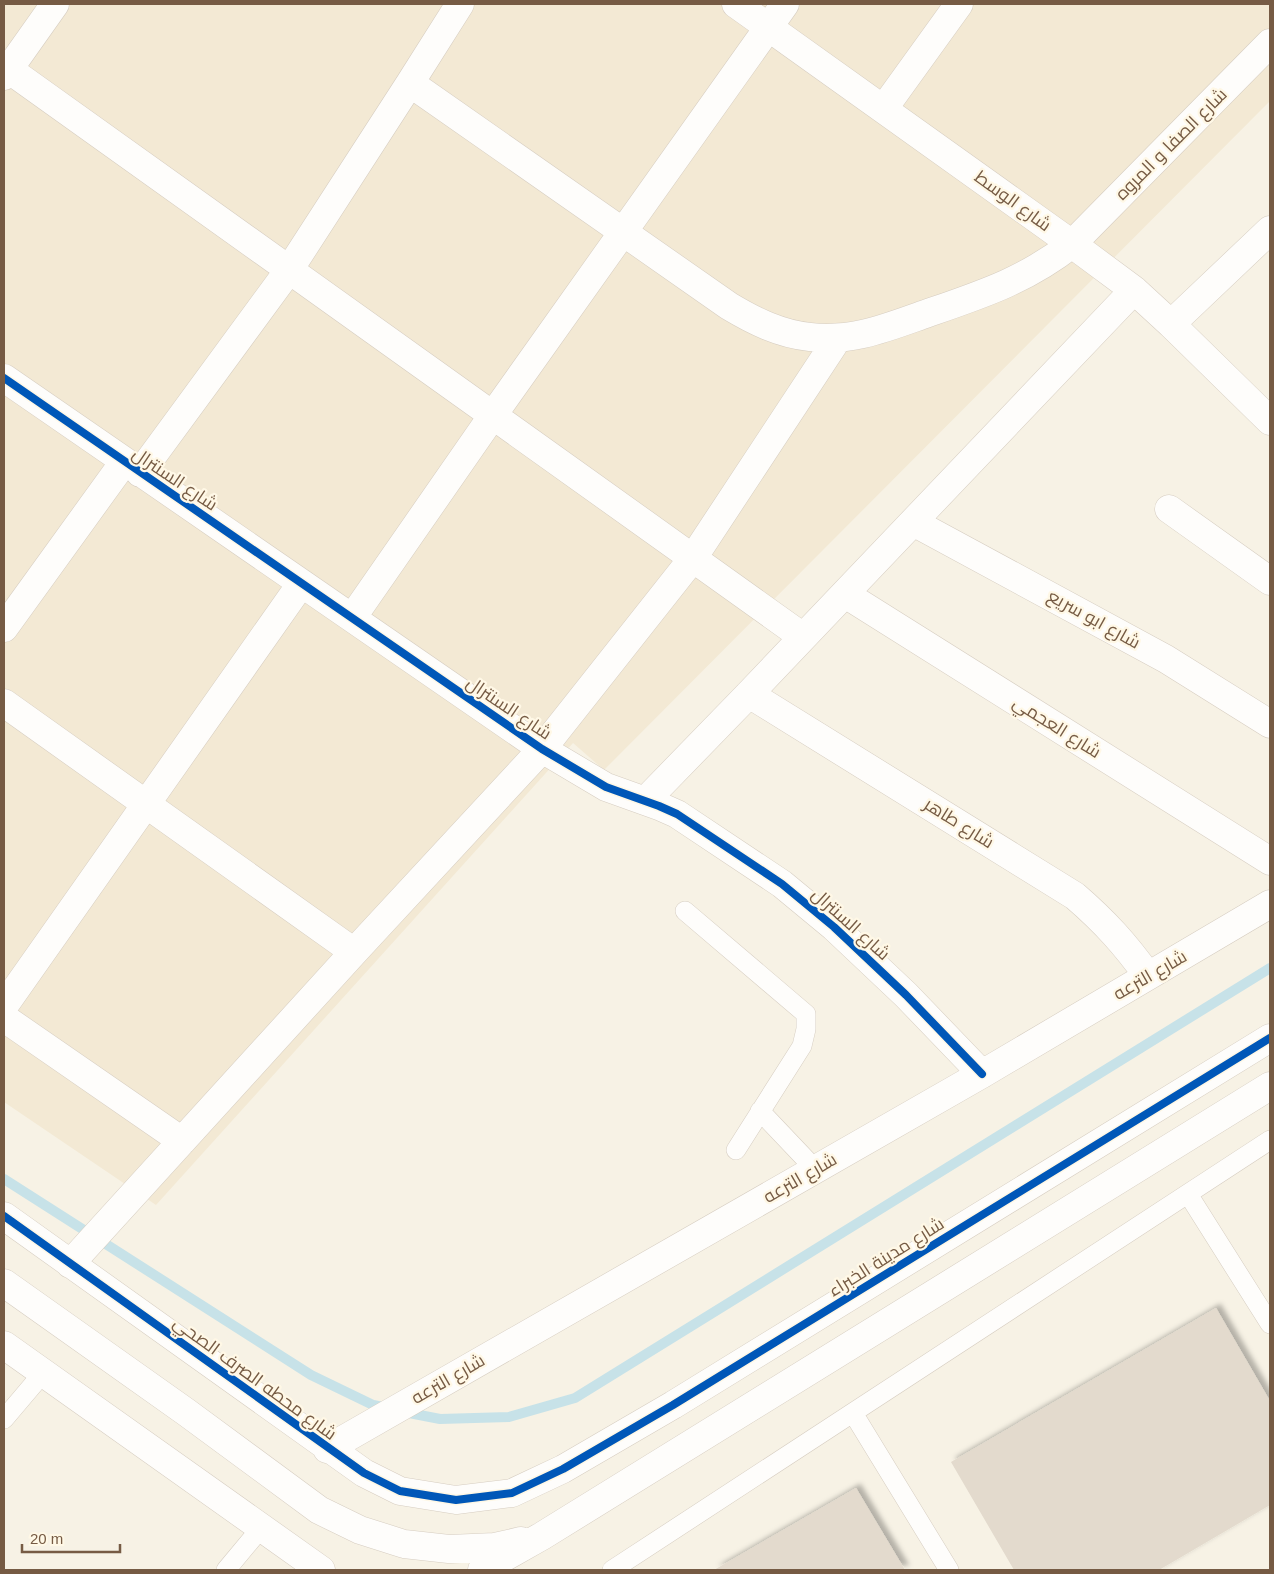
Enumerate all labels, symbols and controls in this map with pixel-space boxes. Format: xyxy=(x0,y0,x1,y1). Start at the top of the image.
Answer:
street label: شارع الصفا و المروه xyxy=(1111,84,1232,205)
street label: شارع الوسط xyxy=(970,167,1055,237)
street label: شارع السنترال xyxy=(128,443,221,516)
street label: شارع ابو سريع xyxy=(1043,585,1144,654)
street label: شارع السنترال xyxy=(462,672,555,745)
street label: شارع العجمي xyxy=(1007,692,1105,765)
street label: شارع طاهر xyxy=(919,793,997,854)
street label: شارع السنترال xyxy=(807,884,894,966)
street label: شارع الترعه xyxy=(1110,946,1191,1006)
street label: شارع الترعه xyxy=(760,1149,841,1209)
street label: شارع مدينة الخبراء xyxy=(825,1213,949,1302)
street label: شارع محطه الصرف الصحي xyxy=(167,1312,340,1447)
street label: شارع الترعه xyxy=(408,1350,489,1410)
scale bar xyxy=(22,1522,120,1554)
text: 20 m xyxy=(30,1530,63,1547)

